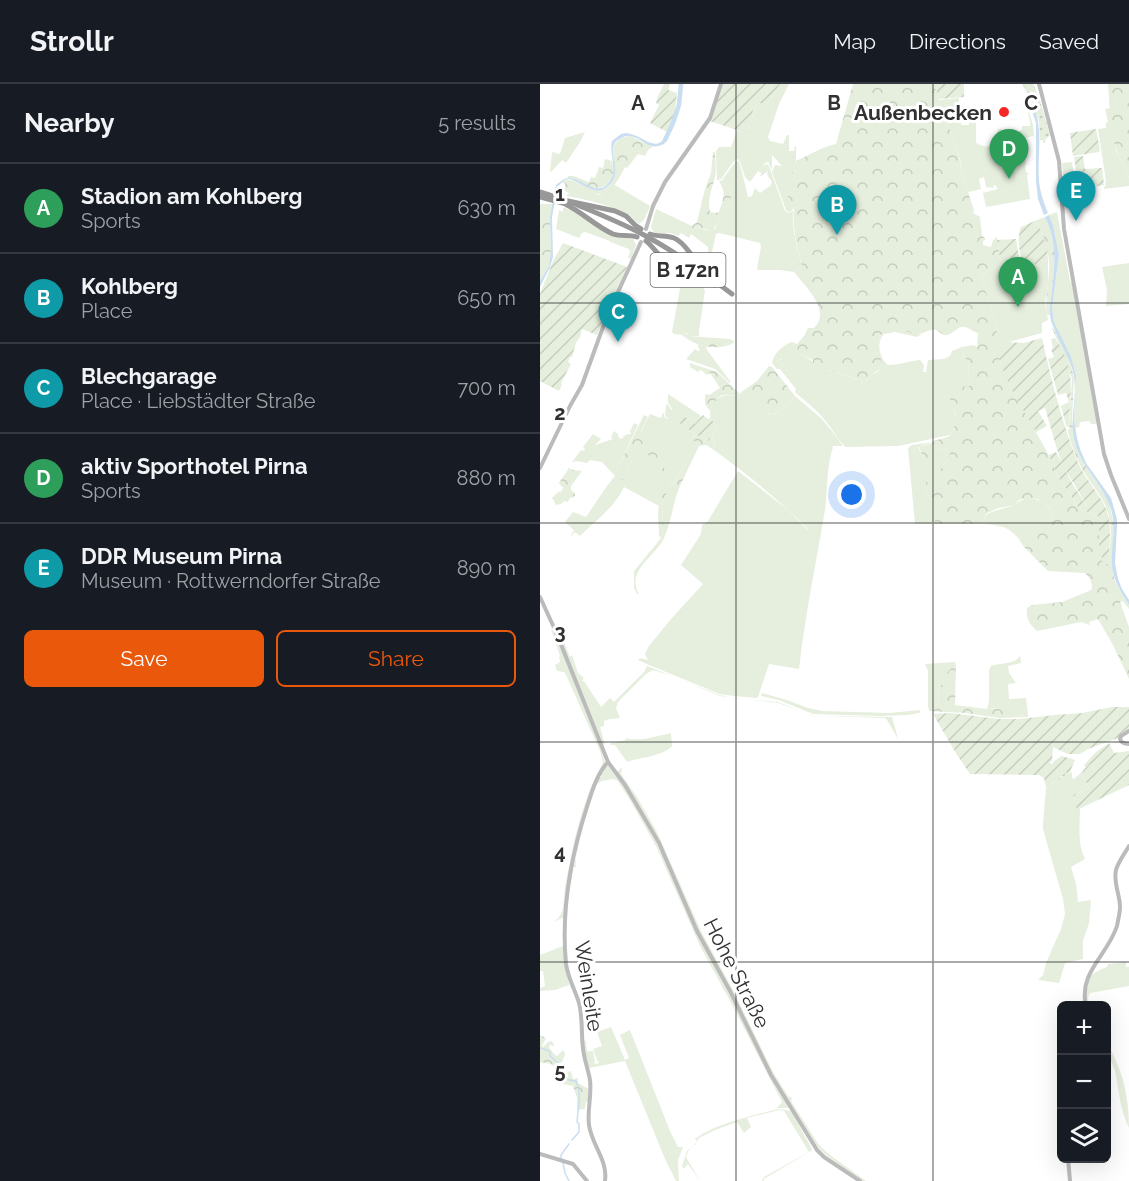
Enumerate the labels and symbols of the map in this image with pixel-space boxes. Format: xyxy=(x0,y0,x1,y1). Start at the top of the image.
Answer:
text: A xyxy=(631,91,645,115)
text: B xyxy=(827,91,841,115)
text: C xyxy=(1024,91,1038,115)
place label: Außenbecken xyxy=(854,100,992,125)
marker: Außenbecken xyxy=(997,105,1011,119)
pin: D xyxy=(990,130,1028,179)
pin: E xyxy=(1056,172,1096,221)
text: 1 xyxy=(555,182,565,206)
pin: B xyxy=(818,186,856,235)
road number: B 172n xyxy=(650,253,726,287)
pin: A xyxy=(998,258,1038,307)
pin: C xyxy=(598,292,638,342)
text: 2 xyxy=(554,401,566,425)
your location xyxy=(837,480,866,509)
text: 3 xyxy=(554,620,566,644)
text: 4 xyxy=(554,840,566,864)
street label: Hohe Straße xyxy=(699,914,775,1032)
street label: Weinleite xyxy=(569,939,609,1033)
text: 5 xyxy=(554,1059,566,1083)

